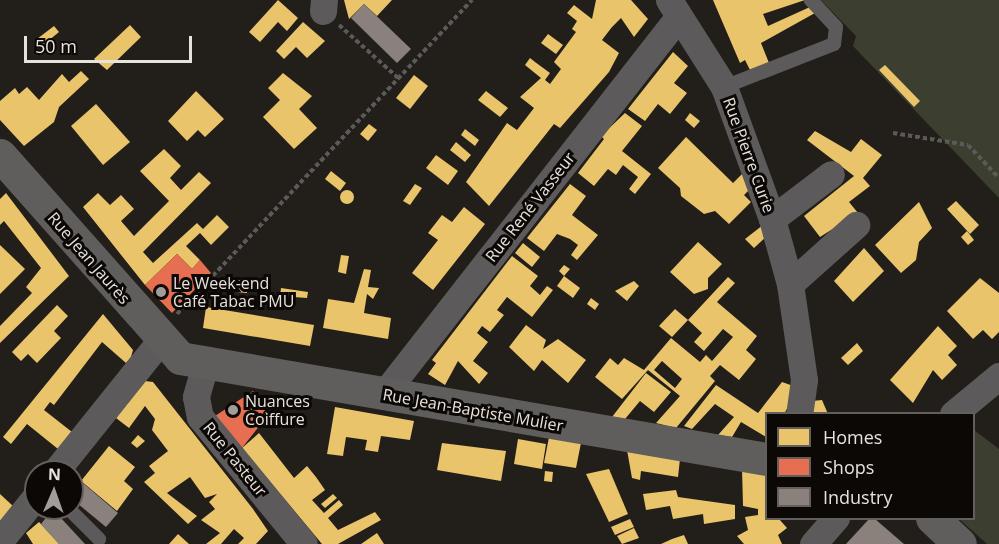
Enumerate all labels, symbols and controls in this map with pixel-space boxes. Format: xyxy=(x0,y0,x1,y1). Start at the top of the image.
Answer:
scale bar xyxy=(27,24,195,62)
text: 50 m xyxy=(35,34,77,58)
street label: Rue Pierre Curie xyxy=(719,95,779,215)
street label: Rue René Vasseur xyxy=(481,148,579,266)
street label: Rue Jean Jaurès xyxy=(44,208,134,308)
place label: Le Week-end Café Tabac PMU xyxy=(173,273,294,311)
marker: Le Week-end Café Tabac PMU xyxy=(154,285,168,299)
street label: Rue Jean-Baptiste Mulier xyxy=(381,385,565,435)
place label: Nuances Coiffure xyxy=(245,391,310,429)
marker: Nuances Coiffure xyxy=(226,403,240,417)
legend xyxy=(765,412,975,520)
street label: Rue Pasteur xyxy=(199,418,271,500)
text: Homes xyxy=(823,425,882,449)
text: Shops xyxy=(823,455,874,479)
north arrow xyxy=(24,460,84,520)
text: N xyxy=(48,463,61,485)
text: Industry xyxy=(823,485,893,509)

